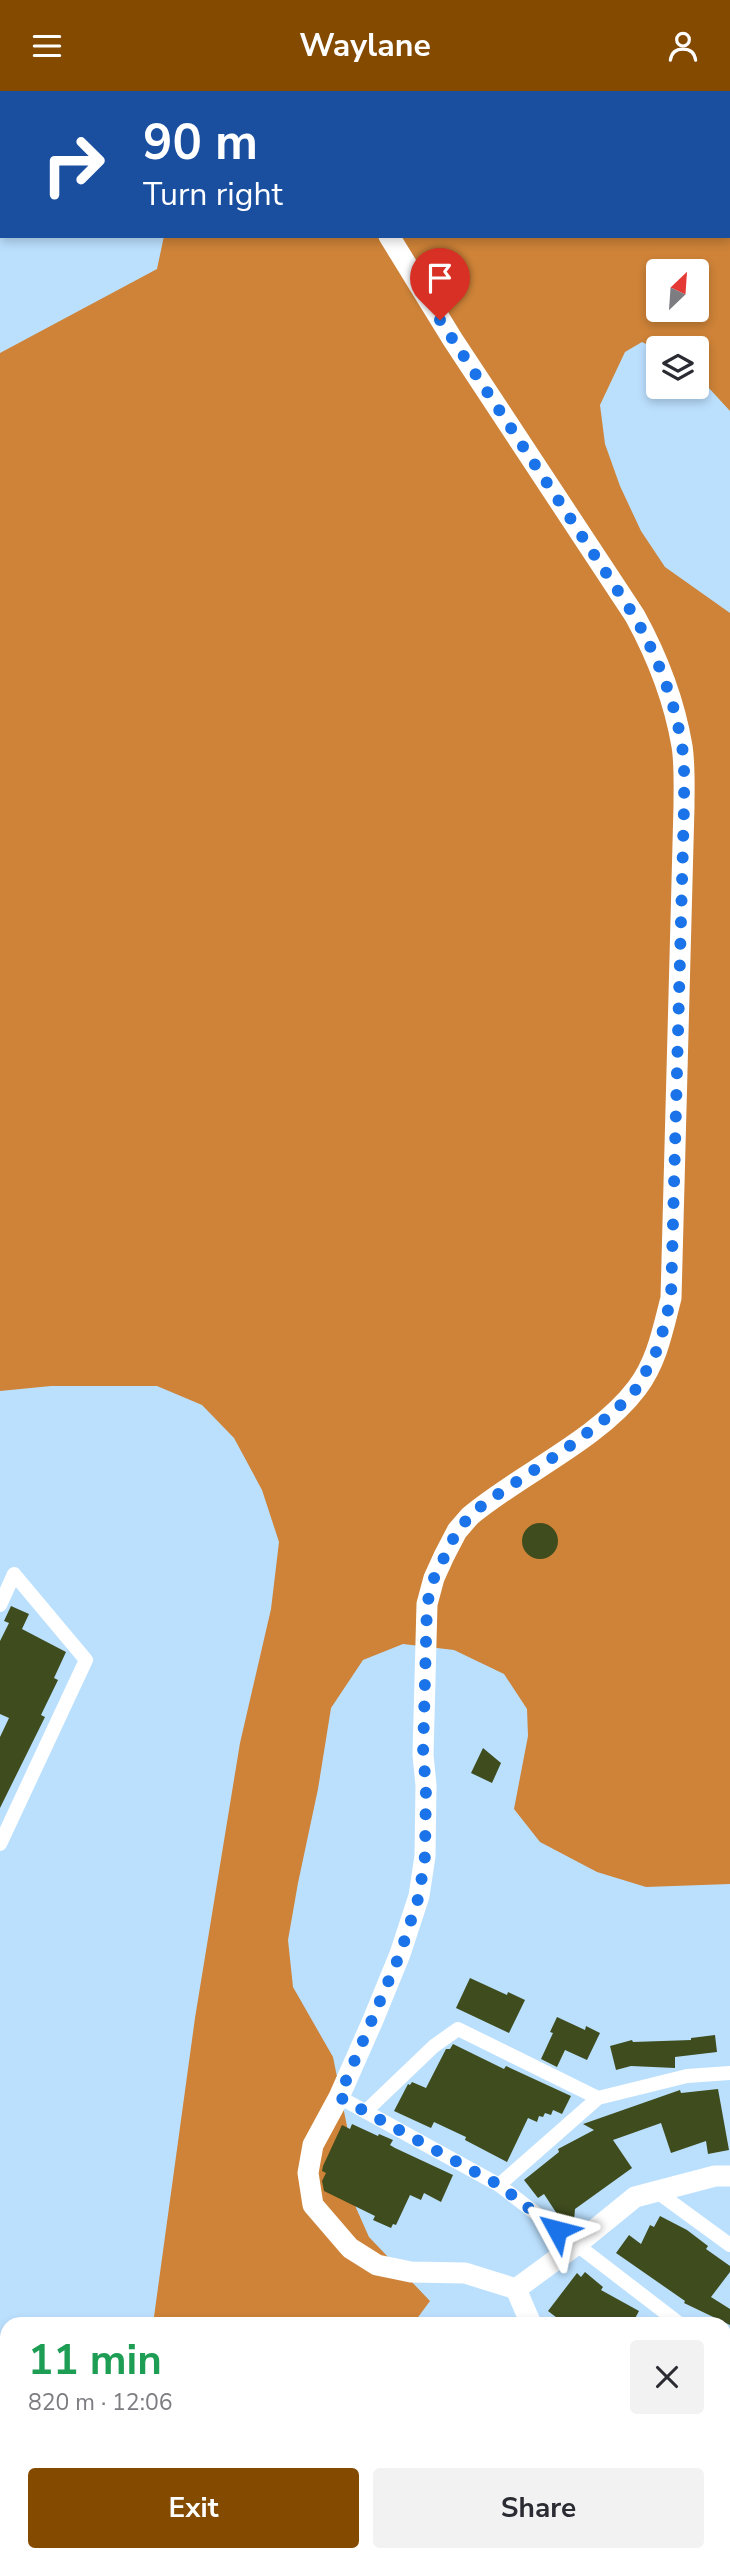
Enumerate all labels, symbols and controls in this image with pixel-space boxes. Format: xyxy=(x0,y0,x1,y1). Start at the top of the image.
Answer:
text: Waylane xyxy=(299,24,431,67)
icon: menu xyxy=(28,27,66,65)
icon: person xyxy=(664,27,702,65)
text: 90 m xyxy=(143,109,258,176)
icon: right xyxy=(28,119,119,210)
text: Turn right xyxy=(143,173,283,216)
pin xyxy=(410,248,470,320)
icon: arrive xyxy=(421,259,459,297)
north arrow xyxy=(646,259,709,322)
map controls xyxy=(646,259,709,399)
button: layers xyxy=(646,336,709,399)
position arrow xyxy=(520,2193,594,2267)
text: 11 min xyxy=(28,2332,162,2389)
button: close xyxy=(630,2340,704,2414)
text: 820 m · 12:06 xyxy=(28,2387,173,2418)
button: Exit xyxy=(28,2468,359,2548)
button: Share xyxy=(373,2468,704,2548)

